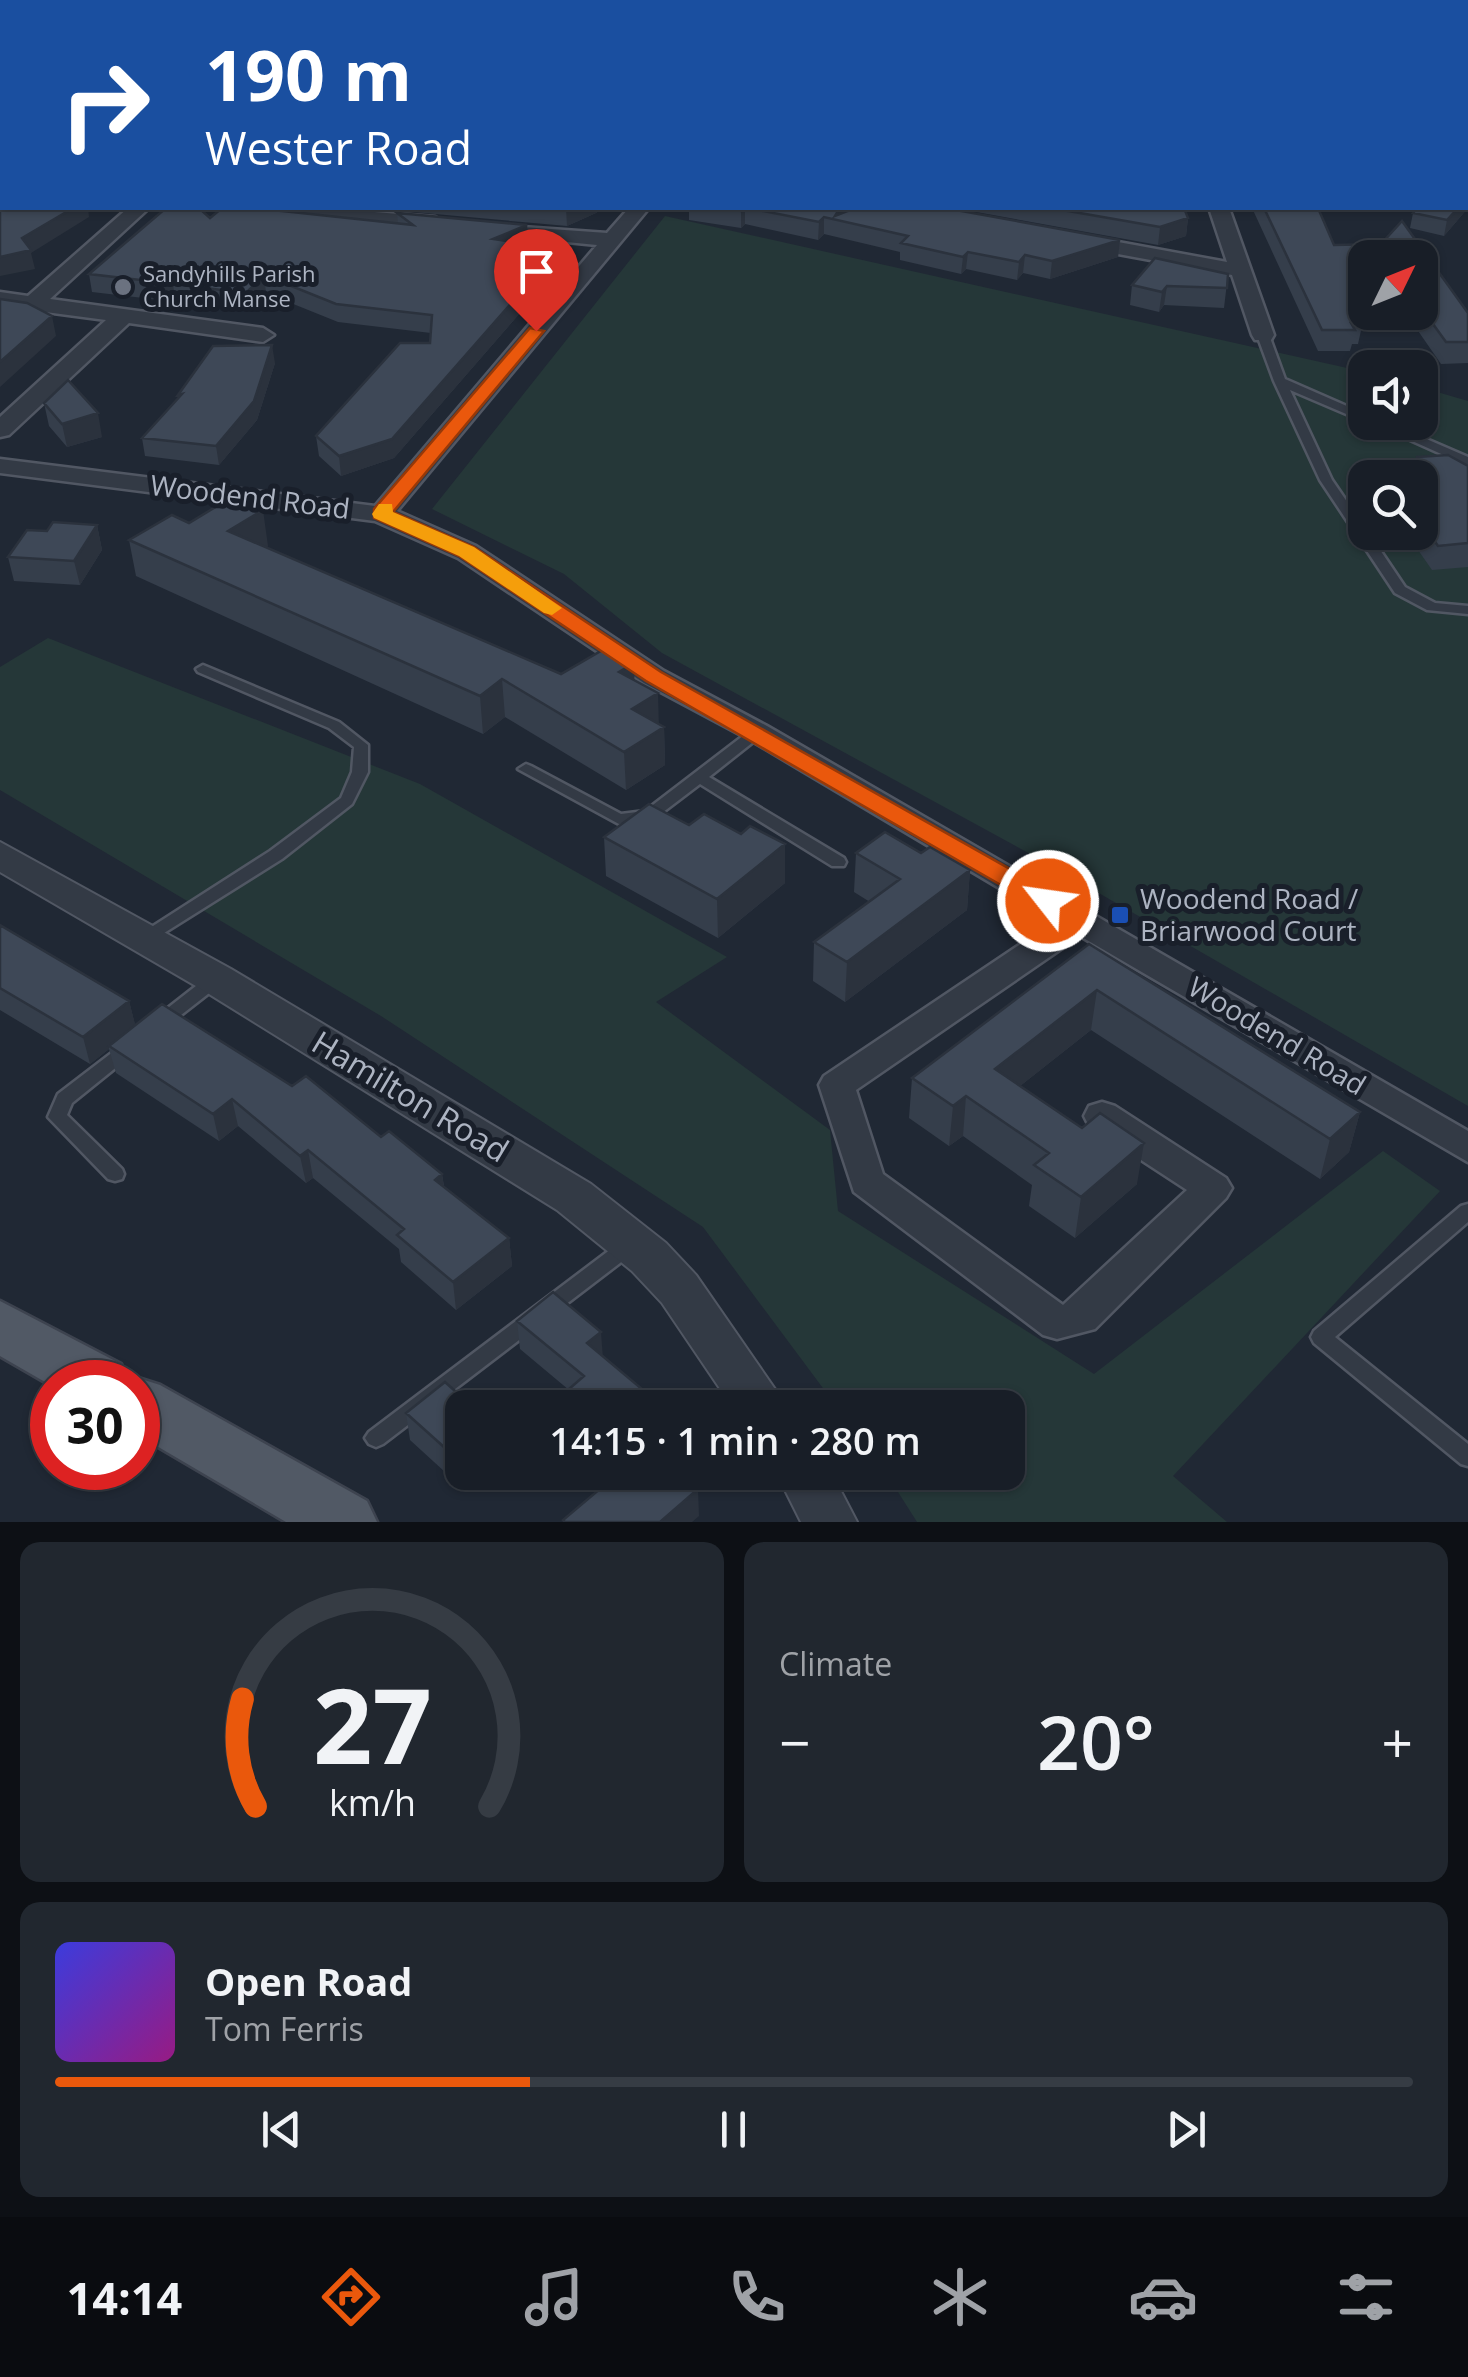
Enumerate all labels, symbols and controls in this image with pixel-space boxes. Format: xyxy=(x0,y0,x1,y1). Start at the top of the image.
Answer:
text: 190 m xyxy=(205,26,412,122)
icon: right xyxy=(40,40,170,170)
text: Wester Road xyxy=(205,117,472,178)
pin xyxy=(494,229,579,332)
north arrow xyxy=(1348,240,1438,330)
map controls xyxy=(1348,240,1438,550)
icon: arrive xyxy=(509,244,564,299)
place label: Sandyhills Parish Church Manse xyxy=(143,258,316,313)
marker: Sandyhills Parish Church Manse xyxy=(112,276,134,298)
button: sound xyxy=(1348,350,1438,440)
button: search xyxy=(1348,460,1438,550)
street label: Woodend Road xyxy=(148,465,352,527)
position arrow xyxy=(996,849,1100,953)
place label: Woodend Road / Briarwood Court xyxy=(1140,879,1358,949)
marker: Woodend Road / Briarwood Court xyxy=(1109,904,1131,926)
street label: Woodend Road xyxy=(1182,967,1373,1103)
street label: Hamilton Road xyxy=(305,1020,517,1171)
speed limit sign: 30 xyxy=(30,1360,160,1490)
text: 14:15 · 1 min · 280 m xyxy=(549,1414,921,1466)
text: Climate xyxy=(779,1642,892,1685)
text: 27 xyxy=(313,1653,431,1794)
text: 20° xyxy=(1037,1690,1155,1792)
text: − xyxy=(779,1704,810,1779)
text: + xyxy=(1382,1704,1413,1779)
text: km/h xyxy=(329,1778,415,1826)
text: Open Road xyxy=(205,1955,412,2007)
text: Tom Ferris xyxy=(205,2007,364,2050)
icon: previous xyxy=(254,2102,309,2157)
icon: pause xyxy=(706,2102,761,2157)
icon: next xyxy=(1159,2102,1214,2157)
icon: directions xyxy=(316,2262,386,2332)
icon: music xyxy=(519,2262,589,2332)
icon: phone xyxy=(722,2262,792,2332)
icon: climate xyxy=(925,2262,995,2332)
icon: car xyxy=(1128,2262,1198,2332)
icon: filters xyxy=(1331,2262,1401,2332)
text: 14:14 xyxy=(67,2267,182,2328)

